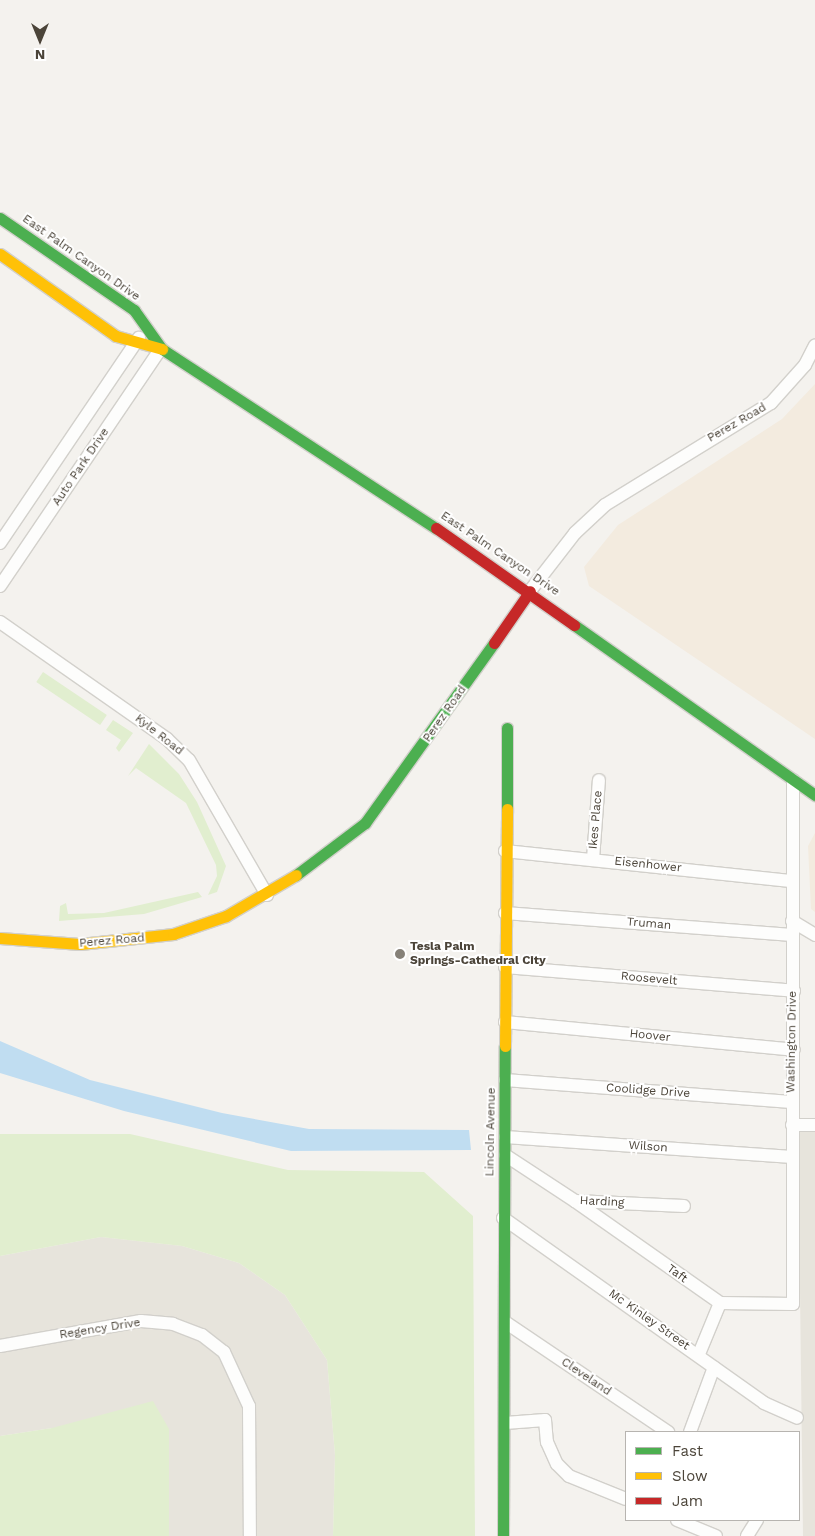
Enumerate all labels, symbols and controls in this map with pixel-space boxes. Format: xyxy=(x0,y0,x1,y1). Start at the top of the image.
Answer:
north arrow xyxy=(15,15,65,65)
text: N xyxy=(35,47,45,63)
street label: East Palm Canyon Drive xyxy=(19,212,143,304)
street label: Perez Road xyxy=(705,400,769,446)
street label: Auto Park Drive xyxy=(50,425,112,509)
street label: East Palm Canyon Drive xyxy=(438,509,562,599)
street label: Perez Road xyxy=(420,683,470,745)
street label: Kyle Road xyxy=(132,712,186,758)
street label: Ikes Place xyxy=(586,790,606,850)
street label: Eisenhower xyxy=(614,854,682,876)
street label: Truman xyxy=(626,915,672,933)
street label: Perez Road xyxy=(79,931,145,951)
place label: Tesla Palm Springs-Cathedral City xyxy=(410,940,546,968)
marker: Tesla Palm Springs-Cathedral City xyxy=(394,948,406,960)
street label: Roosevelt xyxy=(620,969,678,989)
street label: Washington Drive xyxy=(784,991,800,1093)
street label: Hoover xyxy=(629,1027,671,1045)
street label: Coolidge Drive xyxy=(605,1081,691,1101)
street label: Lincoln Avenue xyxy=(483,1087,499,1177)
street label: Wilson xyxy=(628,1138,668,1156)
street label: Harding xyxy=(579,1194,625,1210)
street label: Taft xyxy=(664,1262,690,1286)
street label: Mc Kinley Street xyxy=(605,1287,693,1353)
street label: Regency Drive xyxy=(58,1315,142,1343)
street label: Cleveland xyxy=(558,1355,614,1399)
legend xyxy=(625,1431,800,1521)
text: Fast xyxy=(672,1442,703,1460)
text: Slow xyxy=(672,1467,708,1485)
text: Jam xyxy=(672,1492,703,1510)

